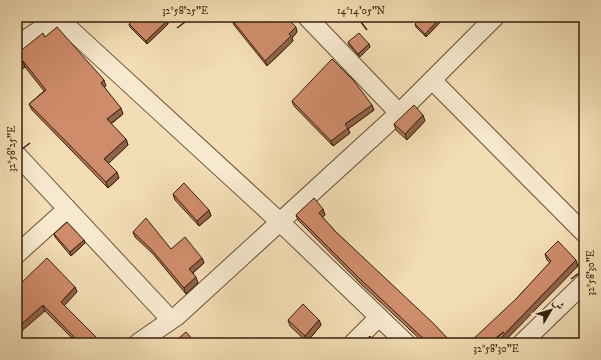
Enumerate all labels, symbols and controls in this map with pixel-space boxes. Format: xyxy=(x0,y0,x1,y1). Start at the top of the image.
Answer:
text: 32°58'25"E xyxy=(162,5,208,17)
text: 14°14'05"N xyxy=(337,5,385,17)
text: 32°58'25"E xyxy=(6,126,18,172)
text: 32°58'30"E xyxy=(585,250,597,296)
north arrow xyxy=(531,290,571,330)
text: ش xyxy=(549,296,567,313)
text: 32°58'30"E xyxy=(473,343,519,355)

